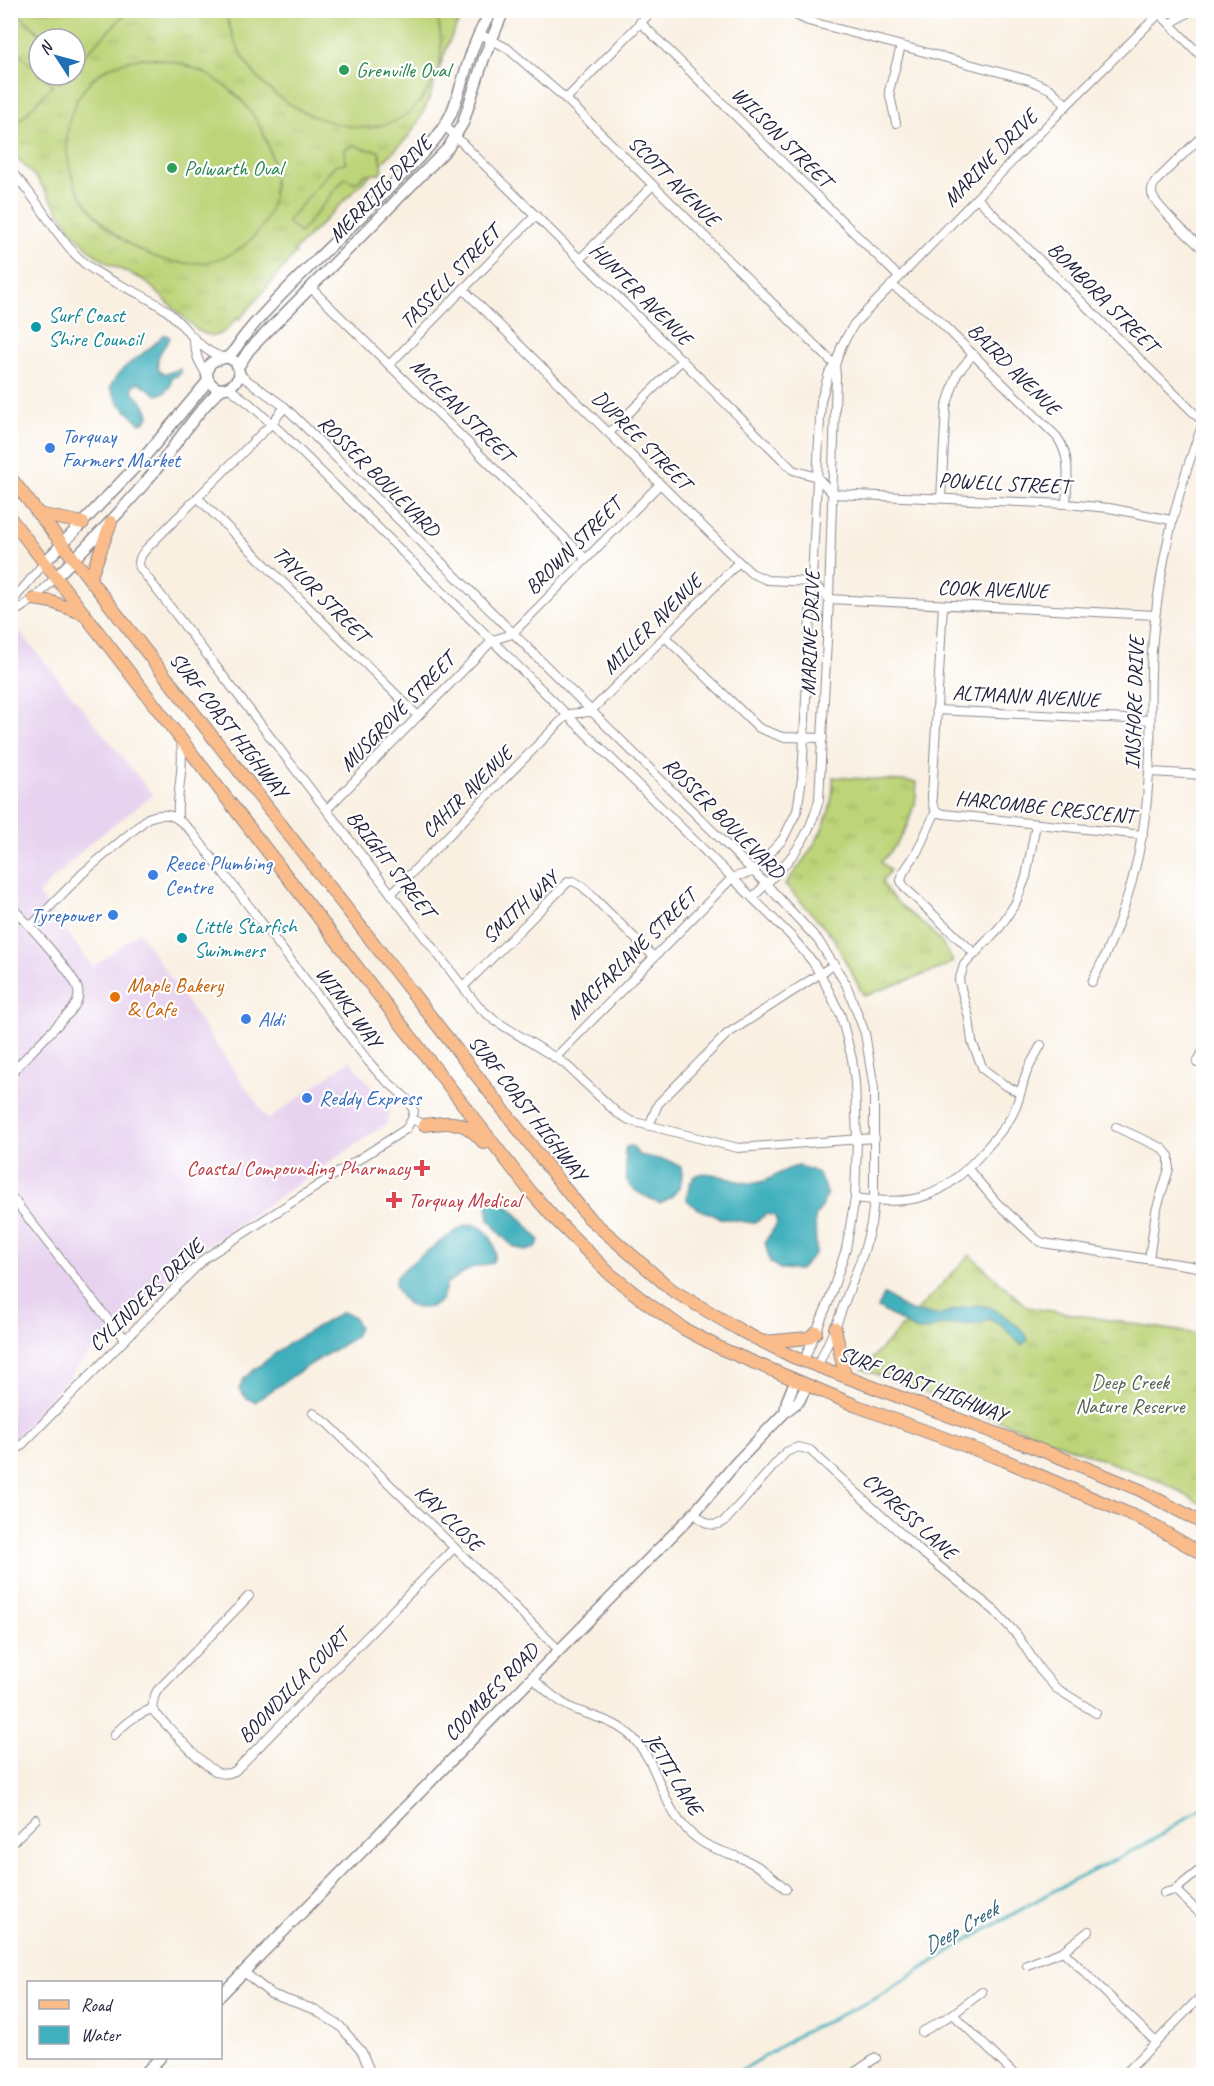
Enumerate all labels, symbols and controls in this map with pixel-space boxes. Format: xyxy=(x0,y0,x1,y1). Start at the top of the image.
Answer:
north arrow xyxy=(27,27,87,87)
text: N xyxy=(35,36,58,59)
place label: Grenville Oval xyxy=(356,57,453,83)
marker: Grenville Oval xyxy=(337,63,351,77)
street label: WILSON STREET xyxy=(726,81,842,197)
street label: MARINE DRIVE xyxy=(937,102,1044,212)
street label: MERRIJIG DRIVE xyxy=(323,128,439,248)
street label: SCOTT AVENUE xyxy=(623,130,727,234)
place label: Polwarth Oval xyxy=(184,155,286,181)
marker: Polwarth Oval xyxy=(165,161,179,175)
street label: TASSELL STREET xyxy=(394,216,510,334)
street label: BOMBORA STREET xyxy=(1042,236,1168,362)
street label: HUNTER AVENUE xyxy=(584,237,700,353)
place label: Surf Coast Shire Council xyxy=(48,302,145,352)
street label: BAIRD AVENUE xyxy=(962,317,1068,423)
marker: Surf Coast Shire Council xyxy=(29,320,43,334)
street label: MCLEAN STREET xyxy=(405,353,523,471)
street label: DUPREE STREET xyxy=(587,385,700,498)
street label: ROSSER BOULEVARD xyxy=(313,410,447,544)
place label: Torquay Farmers Market xyxy=(62,423,182,473)
marker: Torquay Farmers Market xyxy=(43,441,57,455)
street label: POWELL STREET xyxy=(938,467,1075,500)
street label: BROWN STREET xyxy=(519,488,631,600)
street label: TAYLOR STREET xyxy=(267,540,378,651)
street label: MILLER AVENUE xyxy=(597,567,709,679)
street label: MARINE DRIVE xyxy=(795,568,825,696)
street label: COOK AVENUE xyxy=(937,574,1051,604)
street label: INSHORE DRIVE xyxy=(1119,633,1149,770)
street label: MUSGROVE STREET xyxy=(334,643,464,777)
street label: SURF COAST HIGHWAY xyxy=(164,647,296,806)
street label: ALTMANN AVENUE xyxy=(952,679,1103,713)
street label: CAHIR AVENUE xyxy=(416,739,520,843)
street label: ROSSER BOULEVARD xyxy=(658,752,792,886)
street label: HARCOMBE CRESCENT xyxy=(954,785,1141,830)
street label: BRIGHT STREET xyxy=(341,805,444,927)
place label: Reece Plumbing Centre xyxy=(165,850,274,900)
street label: SMITH WAY xyxy=(476,863,566,949)
marker: Reece Plumbing Centre xyxy=(146,868,160,882)
street label: MACFARLANE STREET xyxy=(560,880,705,1025)
place label: Tyrepower xyxy=(30,902,102,928)
marker: Tyrepower xyxy=(106,908,120,922)
place label: Little Starfish Swimmers xyxy=(194,913,298,963)
marker: Little Starfish Swimmers xyxy=(175,931,189,945)
street label: WINKI WAY xyxy=(310,962,390,1055)
place label: Maple Bakery & Cafe xyxy=(127,972,225,1022)
marker: Maple Bakery & Cafe xyxy=(108,990,122,1004)
place label: Aldi xyxy=(258,1006,287,1032)
marker: Aldi xyxy=(239,1012,253,1026)
street label: SURF COAST HIGHWAY xyxy=(463,1030,595,1189)
place label: Reddy Express xyxy=(319,1085,423,1111)
marker: Reddy Express xyxy=(300,1091,314,1105)
place label: Coastal Compounding Pharmacy xyxy=(186,1155,412,1181)
marker: Coastal Compounding Pharmacy xyxy=(415,1161,429,1175)
place label: Torquay Medical xyxy=(408,1187,524,1213)
marker: Torquay Medical xyxy=(385,1191,403,1209)
street label: CYLINDERS DRIVE xyxy=(83,1231,211,1357)
street label: SURF COAST HIGHWAY xyxy=(835,1340,1014,1429)
park label: Deep Creek Nature Reserve xyxy=(1075,1369,1186,1419)
street label: CYPRESS LANE xyxy=(857,1467,964,1567)
street label: KAY CLOSE xyxy=(409,1479,490,1559)
street label: BOONDILLA COURT xyxy=(232,1620,358,1748)
street label: COOMBES ROAD xyxy=(438,1636,545,1746)
street label: JETTI LANE xyxy=(639,1727,710,1822)
water label: Deep Creek xyxy=(918,1893,1006,1960)
legend xyxy=(27,1981,222,2059)
text: Road xyxy=(81,1994,114,2016)
text: Water xyxy=(81,2024,122,2046)

